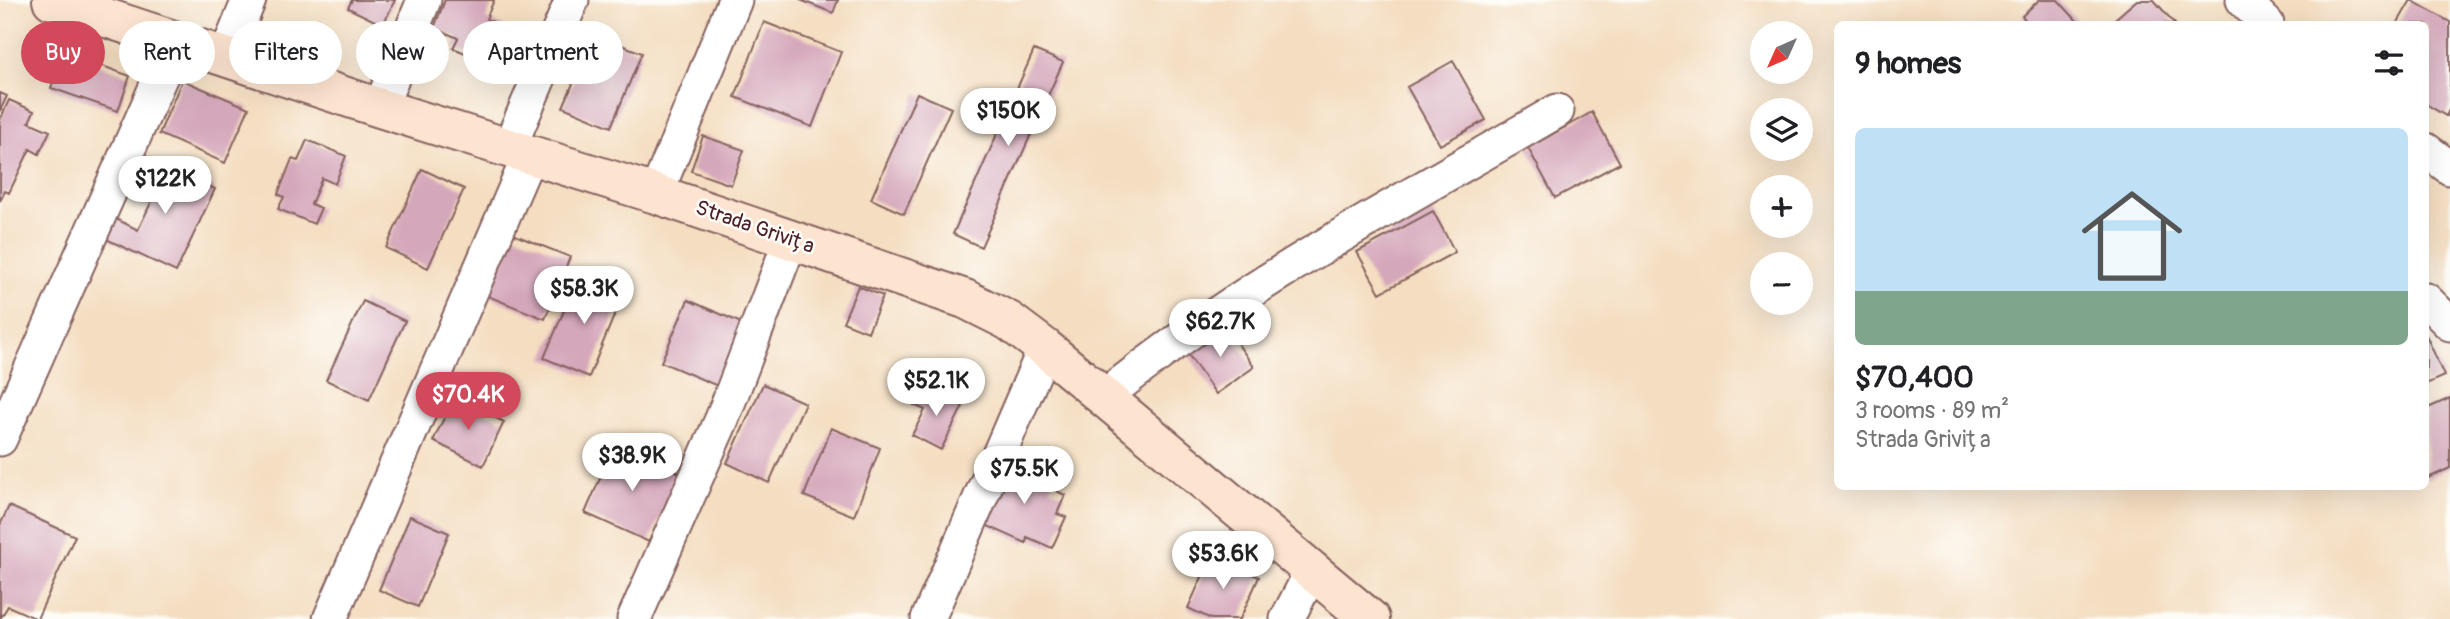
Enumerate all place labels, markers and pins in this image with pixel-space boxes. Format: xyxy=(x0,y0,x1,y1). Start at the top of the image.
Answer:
pin: $150K xyxy=(959,88,1057,148)
pin: $122K xyxy=(116,156,214,216)
pin: $58.3K xyxy=(527,266,641,326)
pin: $62.7K xyxy=(1163,300,1277,359)
pin: $52.1K xyxy=(879,358,993,418)
pin: $70.4K xyxy=(411,372,525,432)
pin: $38.9K xyxy=(575,434,689,493)
pin: $75.5K xyxy=(967,447,1081,506)
pin: $53.6K xyxy=(1166,532,1280,591)

